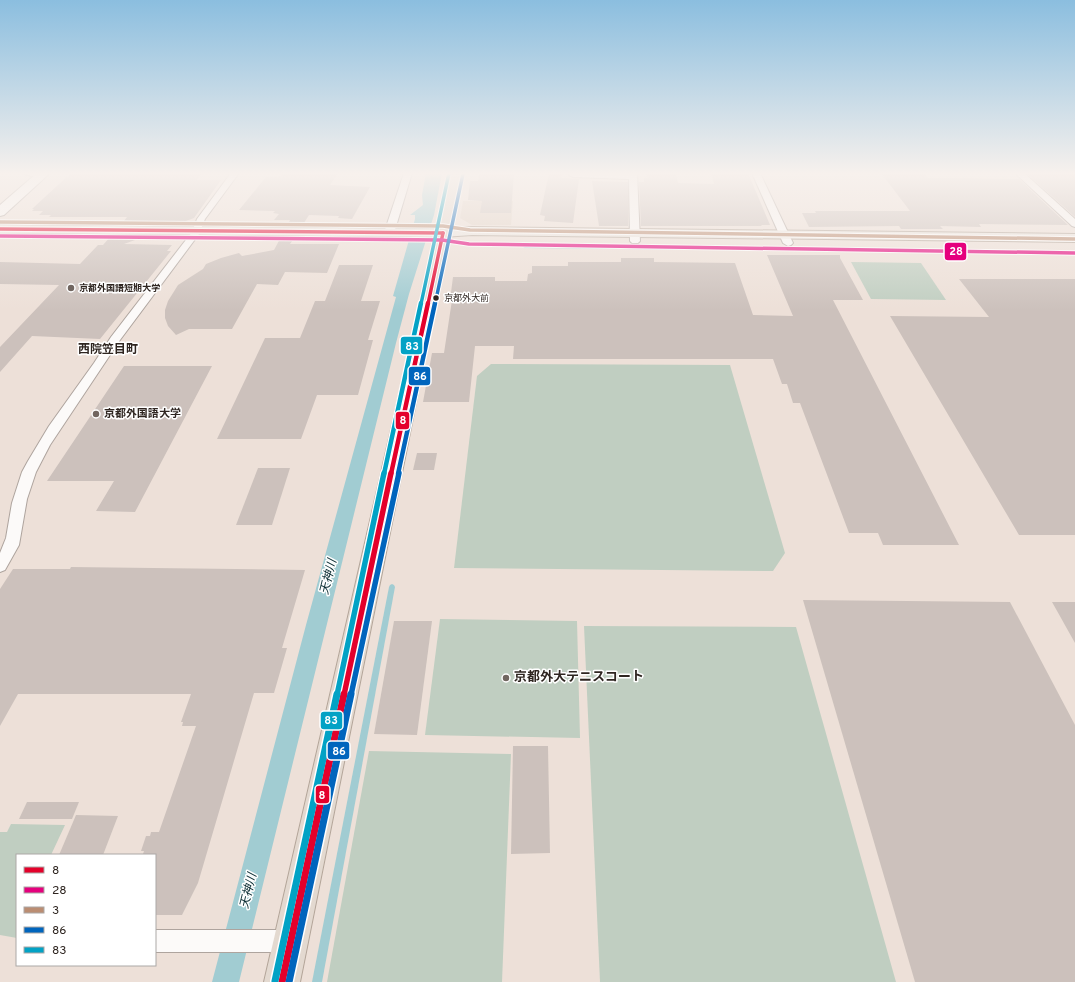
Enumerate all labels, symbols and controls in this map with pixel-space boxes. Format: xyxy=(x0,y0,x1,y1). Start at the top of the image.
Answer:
line badge: 28 xyxy=(944,242,967,261)
text: 28 xyxy=(949,245,963,259)
marker: 京都外国語短期大学 xyxy=(66,283,76,293)
place label: 京都外国語短期大学 xyxy=(79,283,160,294)
marker: 京都外大前 xyxy=(431,293,441,303)
place label: 京都外大前 xyxy=(444,293,489,304)
line badge: 83 xyxy=(400,336,423,355)
text: 83 xyxy=(405,340,419,354)
district label: 西院笠目町 xyxy=(78,342,138,358)
line badge: 86 xyxy=(408,366,431,386)
text: 86 xyxy=(413,370,427,384)
place label: 京都外国語大学 xyxy=(104,407,181,421)
marker: 京都外国語大学 xyxy=(91,409,101,419)
line badge: 8 xyxy=(395,411,410,430)
text: 8 xyxy=(400,414,407,428)
water label: 天神川 xyxy=(317,556,342,596)
place label: 京都外大テニスコート xyxy=(514,669,644,686)
marker: 京都外大テニスコート xyxy=(501,673,511,683)
line badge: 83 xyxy=(320,711,343,730)
text: 83 xyxy=(324,714,338,728)
line badge: 86 xyxy=(327,741,350,760)
text: 86 xyxy=(332,745,346,759)
line badge: 8 xyxy=(315,785,330,804)
text: 8 xyxy=(319,789,326,803)
legend xyxy=(16,854,156,966)
text: 8 xyxy=(52,863,59,879)
water label: 天神川 xyxy=(237,870,262,910)
text: 28 xyxy=(52,883,67,899)
text: 3 xyxy=(52,903,59,919)
text: 86 xyxy=(52,923,67,939)
text: 83 xyxy=(52,943,67,959)

